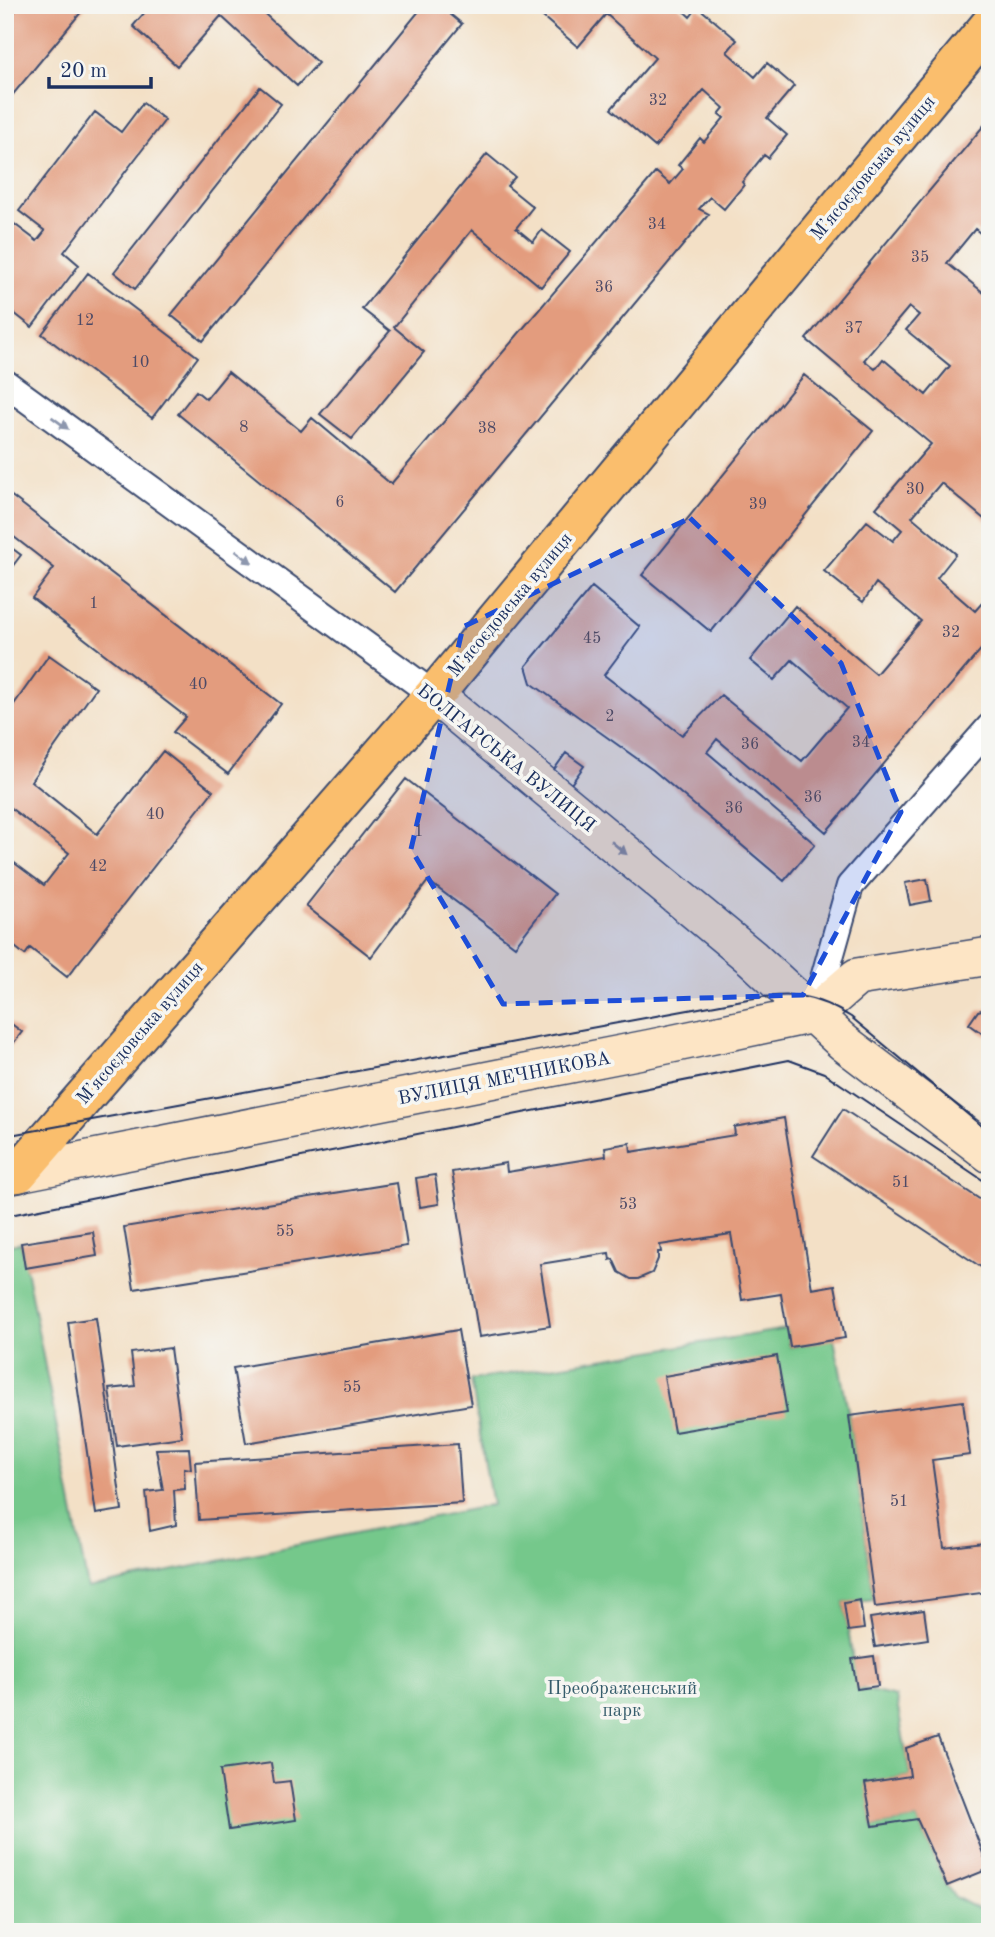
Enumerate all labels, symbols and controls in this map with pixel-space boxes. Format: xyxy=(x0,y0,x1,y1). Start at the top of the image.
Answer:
scale bar xyxy=(49,46,150,90)
text: 20 m xyxy=(60,61,107,82)
house number: 32 xyxy=(649,93,667,109)
street label: Мʼясоєдовська вулиця xyxy=(808,93,940,245)
house number: 34 xyxy=(648,217,666,233)
house number: 35 xyxy=(911,250,929,266)
house number: 36 xyxy=(595,280,613,296)
house number: 12 xyxy=(76,313,94,329)
house number: 37 xyxy=(845,321,863,337)
house number: 10 xyxy=(131,355,149,371)
one-way arrow xyxy=(51,416,70,430)
house number: 8 xyxy=(239,420,249,436)
house number: 38 xyxy=(478,421,496,437)
house number: 30 xyxy=(906,482,924,498)
house number: 6 xyxy=(335,495,345,511)
house number: 39 xyxy=(749,497,767,513)
street label: Мʼясоєдовська вулиця xyxy=(445,530,577,682)
one-way arrow xyxy=(235,550,253,564)
house number: 1 xyxy=(89,596,99,612)
house number: 32 xyxy=(942,625,960,641)
house number: 45 xyxy=(583,631,601,647)
house number: 40 xyxy=(189,677,207,693)
street label: БОЛГАРСЬКА ВУЛИЦЯ xyxy=(413,681,598,836)
house number: 2 xyxy=(605,709,615,725)
house number: 34 xyxy=(852,735,870,751)
house number: 36 xyxy=(741,737,759,753)
house number: 36 xyxy=(804,790,822,806)
house number: 36 xyxy=(725,801,743,817)
house number: 40 xyxy=(146,807,164,823)
house number: 1 xyxy=(414,824,424,840)
one-way arrow xyxy=(610,840,627,855)
house number: 42 xyxy=(89,859,107,875)
street label: Мʼясоєдовська вулиця xyxy=(74,959,208,1109)
street label: ВУЛИЦЯ МЕЧНИКОВА xyxy=(397,1049,613,1109)
house number: 51 xyxy=(892,1175,910,1191)
house number: 53 xyxy=(619,1197,637,1213)
house number: 55 xyxy=(276,1224,294,1240)
house number: 55 xyxy=(343,1380,361,1396)
house number: 51 xyxy=(890,1494,908,1510)
park label: Преображенський парк xyxy=(547,1680,697,1721)

